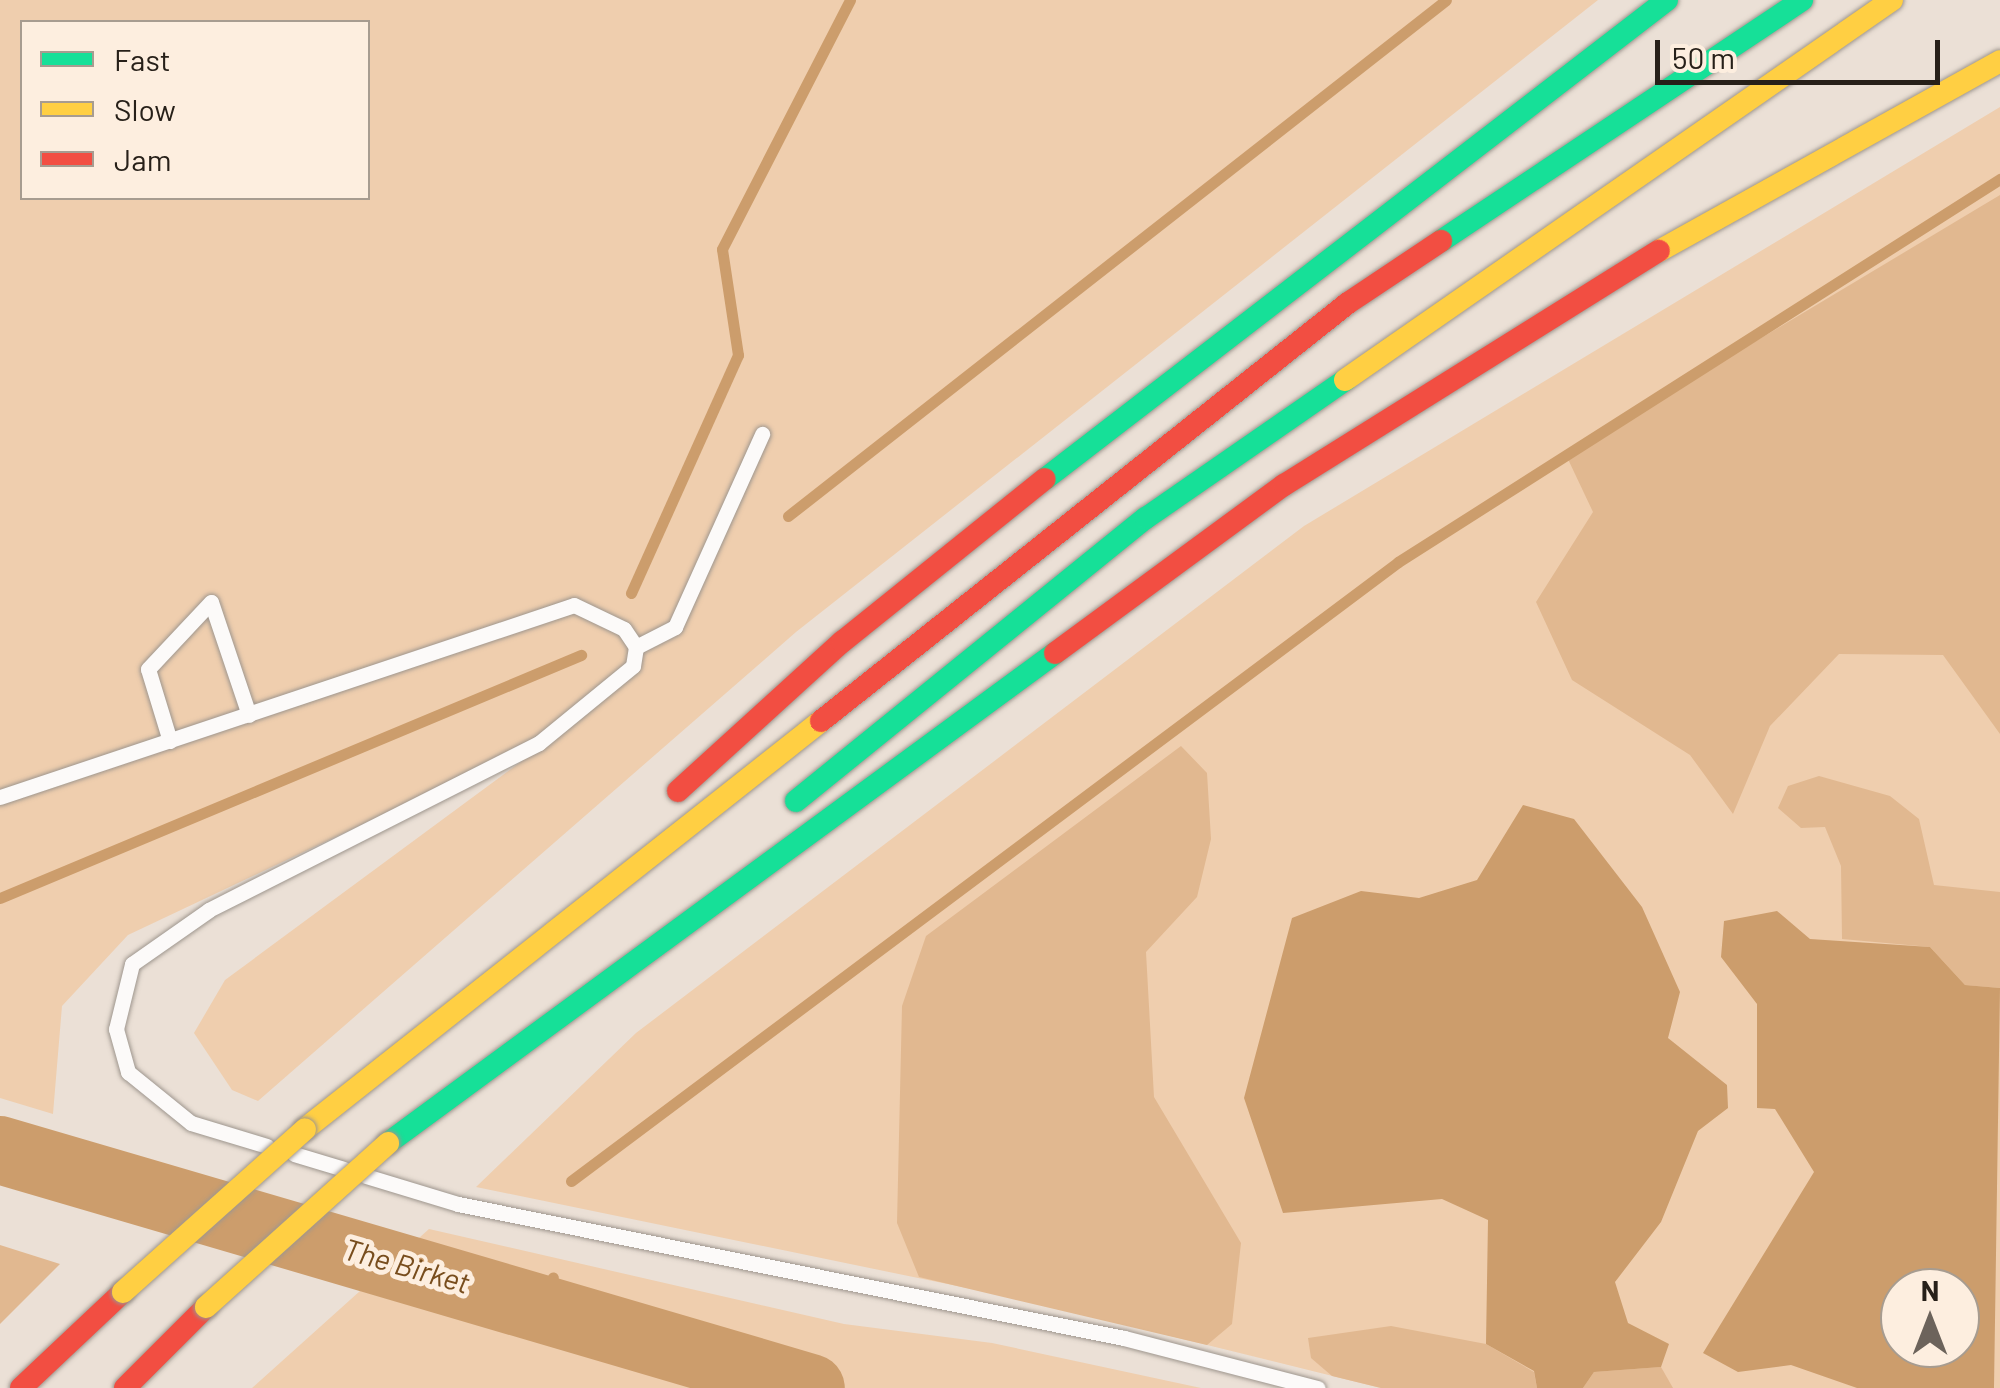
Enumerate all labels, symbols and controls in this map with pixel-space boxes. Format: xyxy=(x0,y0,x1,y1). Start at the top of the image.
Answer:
legend xyxy=(20,20,370,200)
scale bar xyxy=(1660,20,1945,82)
text: 50 m xyxy=(1672,39,1735,75)
text: Fast xyxy=(114,41,171,77)
text: Slow xyxy=(114,91,176,127)
text: Jam xyxy=(114,141,171,177)
water label: The Birket xyxy=(340,1230,474,1300)
north arrow xyxy=(1880,1268,1980,1368)
text: N xyxy=(1921,1273,1939,1307)

